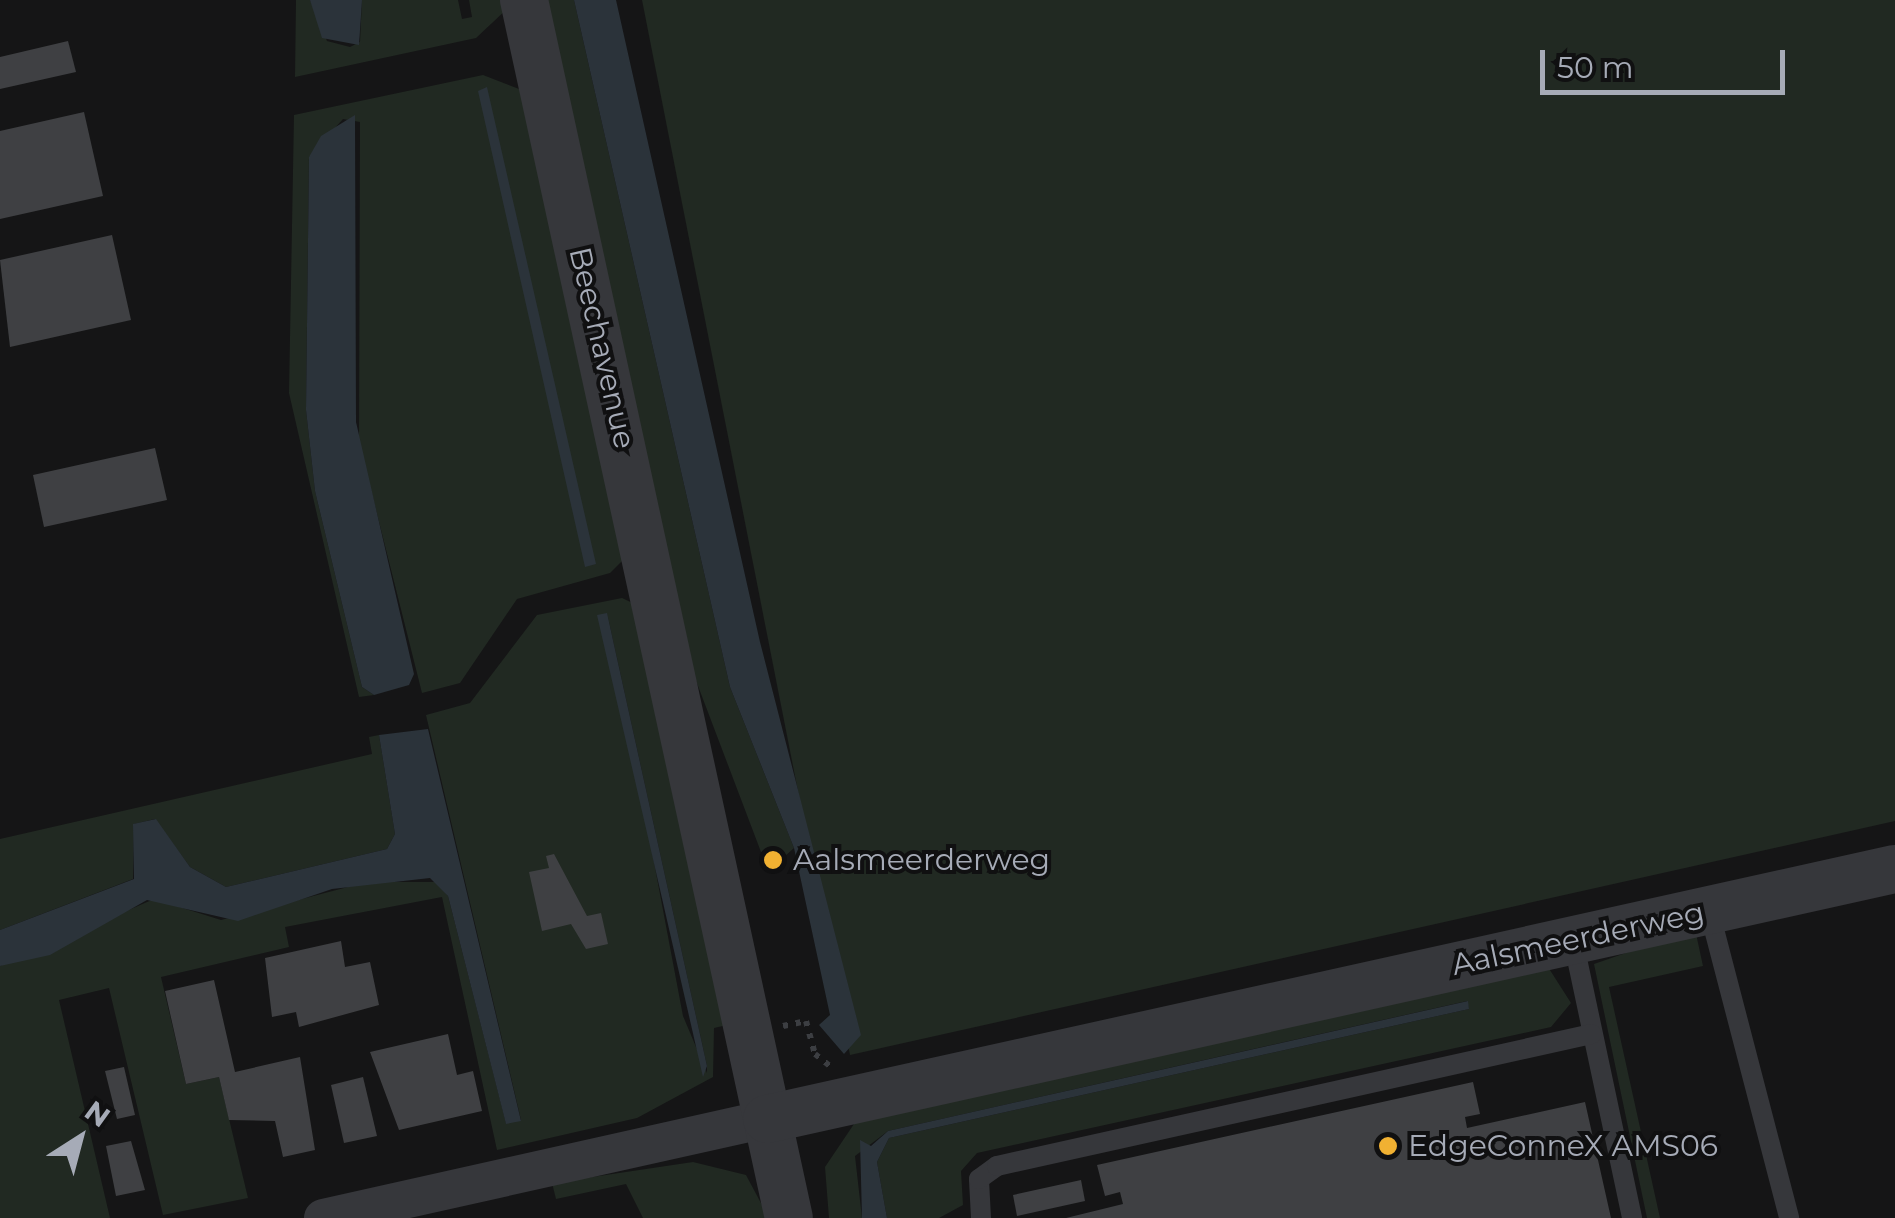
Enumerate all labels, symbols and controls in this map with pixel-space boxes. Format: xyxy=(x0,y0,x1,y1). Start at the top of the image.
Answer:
scale bar xyxy=(1545,30,1790,92)
text: 50 m xyxy=(1557,49,1634,86)
street label: Beechavenue xyxy=(561,244,643,452)
place label: Aalsmeerderweg xyxy=(793,842,1050,878)
marker: Aalsmeerderweg xyxy=(762,849,784,871)
street label: Aalsmeerderweg xyxy=(1448,895,1708,983)
north arrow xyxy=(30,1088,130,1188)
text: N xyxy=(78,1093,117,1134)
place label: EdgeConneX AMS06 xyxy=(1408,1128,1718,1164)
marker: EdgeConneX AMS06 xyxy=(1377,1135,1399,1157)

